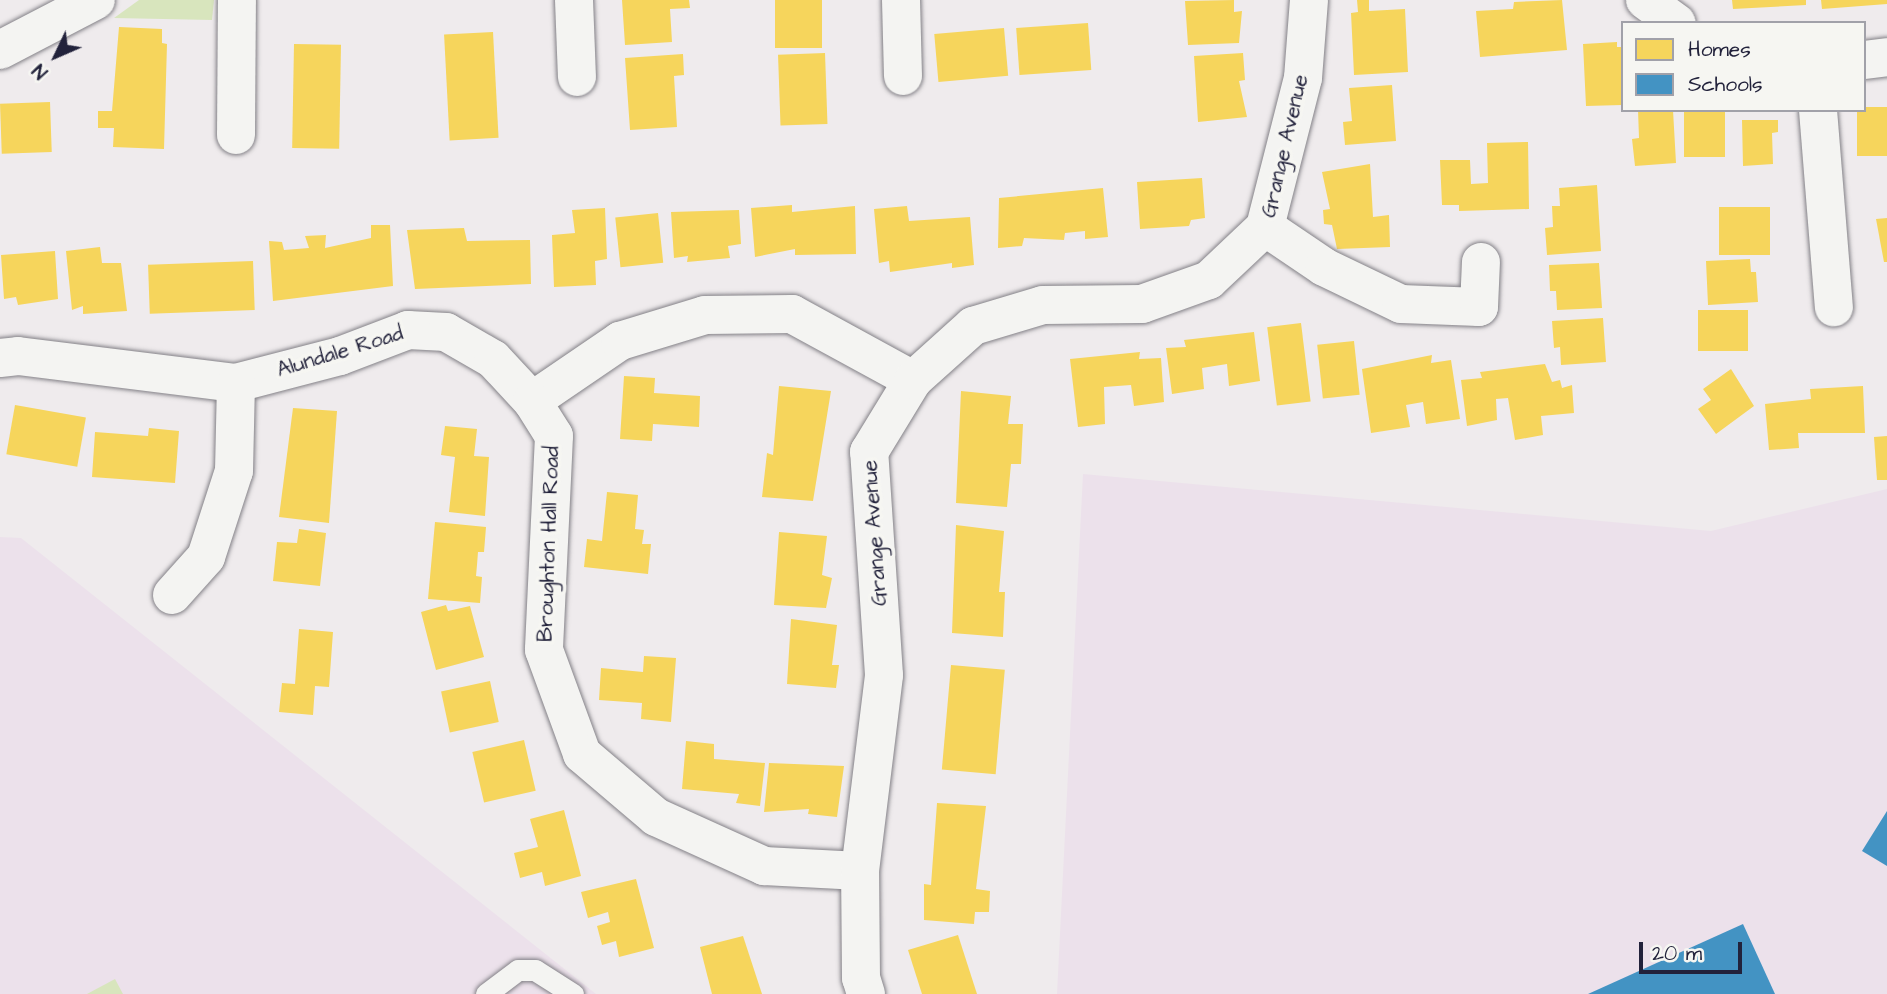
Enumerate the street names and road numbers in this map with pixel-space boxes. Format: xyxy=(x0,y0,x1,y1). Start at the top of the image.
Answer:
street label: Grange Avenue xyxy=(1256,72,1314,220)
street label: Alundale Road xyxy=(274,321,406,383)
street label: Broughton Hall Road xyxy=(533,446,565,642)
street label: Grange Avenue xyxy=(857,459,893,607)

